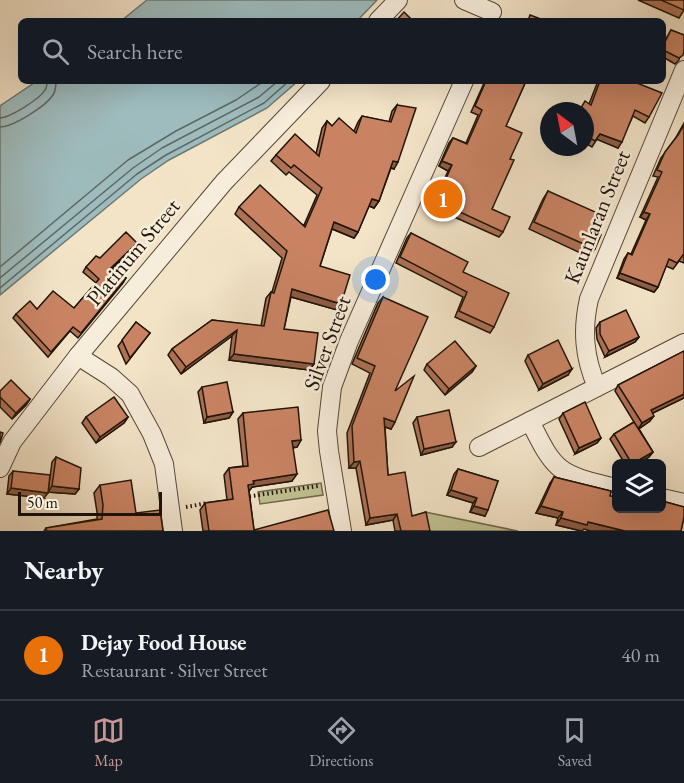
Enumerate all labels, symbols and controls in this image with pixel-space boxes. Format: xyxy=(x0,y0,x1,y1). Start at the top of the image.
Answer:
search box xyxy=(18,18,666,84)
icon: search xyxy=(39,35,72,68)
text: Search here xyxy=(87,37,182,66)
north arrow xyxy=(540,102,594,156)
street label: Kaunlaran Street xyxy=(557,146,637,288)
pin: 1 xyxy=(424,176,462,222)
street label: Platinum Street xyxy=(80,192,186,312)
your location xyxy=(361,265,390,294)
street label: Silver Street xyxy=(297,292,358,394)
map controls xyxy=(612,459,666,513)
button: layers xyxy=(612,459,666,513)
scale bar xyxy=(18,489,162,516)
text: 50 m xyxy=(27,492,58,513)
text: Nearby xyxy=(24,553,104,587)
text: Dejay Food House xyxy=(81,628,247,657)
text: 1 xyxy=(38,642,49,668)
text: 40 m xyxy=(621,642,660,668)
text: Restaurant · Silver Street xyxy=(81,657,268,683)
tab: Map xyxy=(92,714,125,771)
tab: Directions xyxy=(309,714,374,771)
tab: Saved xyxy=(558,714,592,771)

